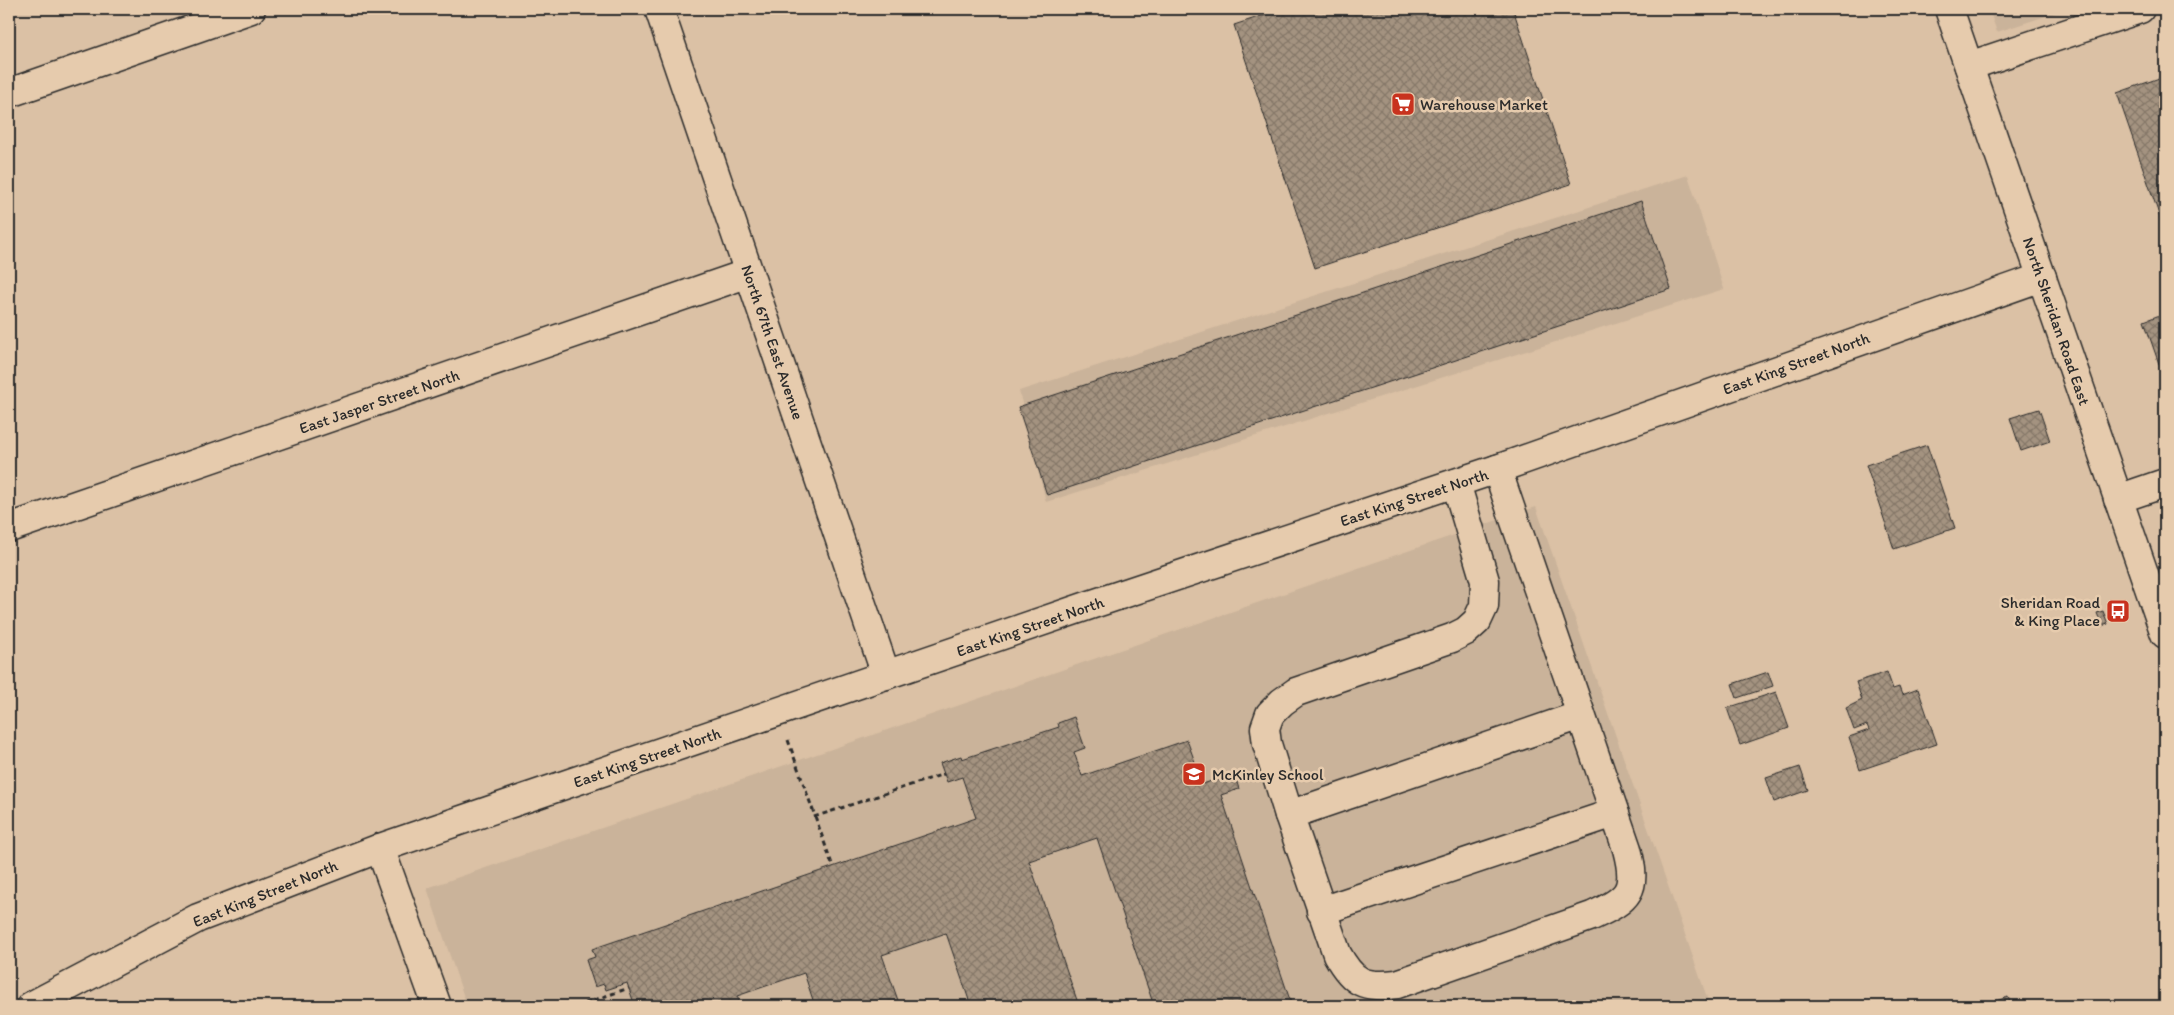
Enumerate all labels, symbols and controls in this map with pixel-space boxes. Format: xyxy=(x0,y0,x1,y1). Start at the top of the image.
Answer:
supermarket icon: Warehouse Market xyxy=(1390,91,1416,117)
place label: Warehouse Market xyxy=(1420,95,1548,114)
street label: North Sheridan Road East xyxy=(2019,235,2094,408)
street label: North 67th East Avenue xyxy=(737,262,808,422)
street label: East King Street North xyxy=(1720,328,1873,399)
street label: East Jasper Street North xyxy=(297,365,462,438)
street label: East King Street North xyxy=(1338,464,1491,530)
street label: East King Street North xyxy=(954,592,1107,661)
place label: Sheridan Road & King Place xyxy=(2001,593,2100,630)
bus stop icon: Sheridan Road & King Place xyxy=(2105,598,2131,624)
street label: East King Street North xyxy=(571,723,724,792)
school or university icon: McKinley School xyxy=(1181,761,1207,787)
place label: McKinley School xyxy=(1212,765,1324,784)
street label: East King Street North xyxy=(190,856,341,931)

